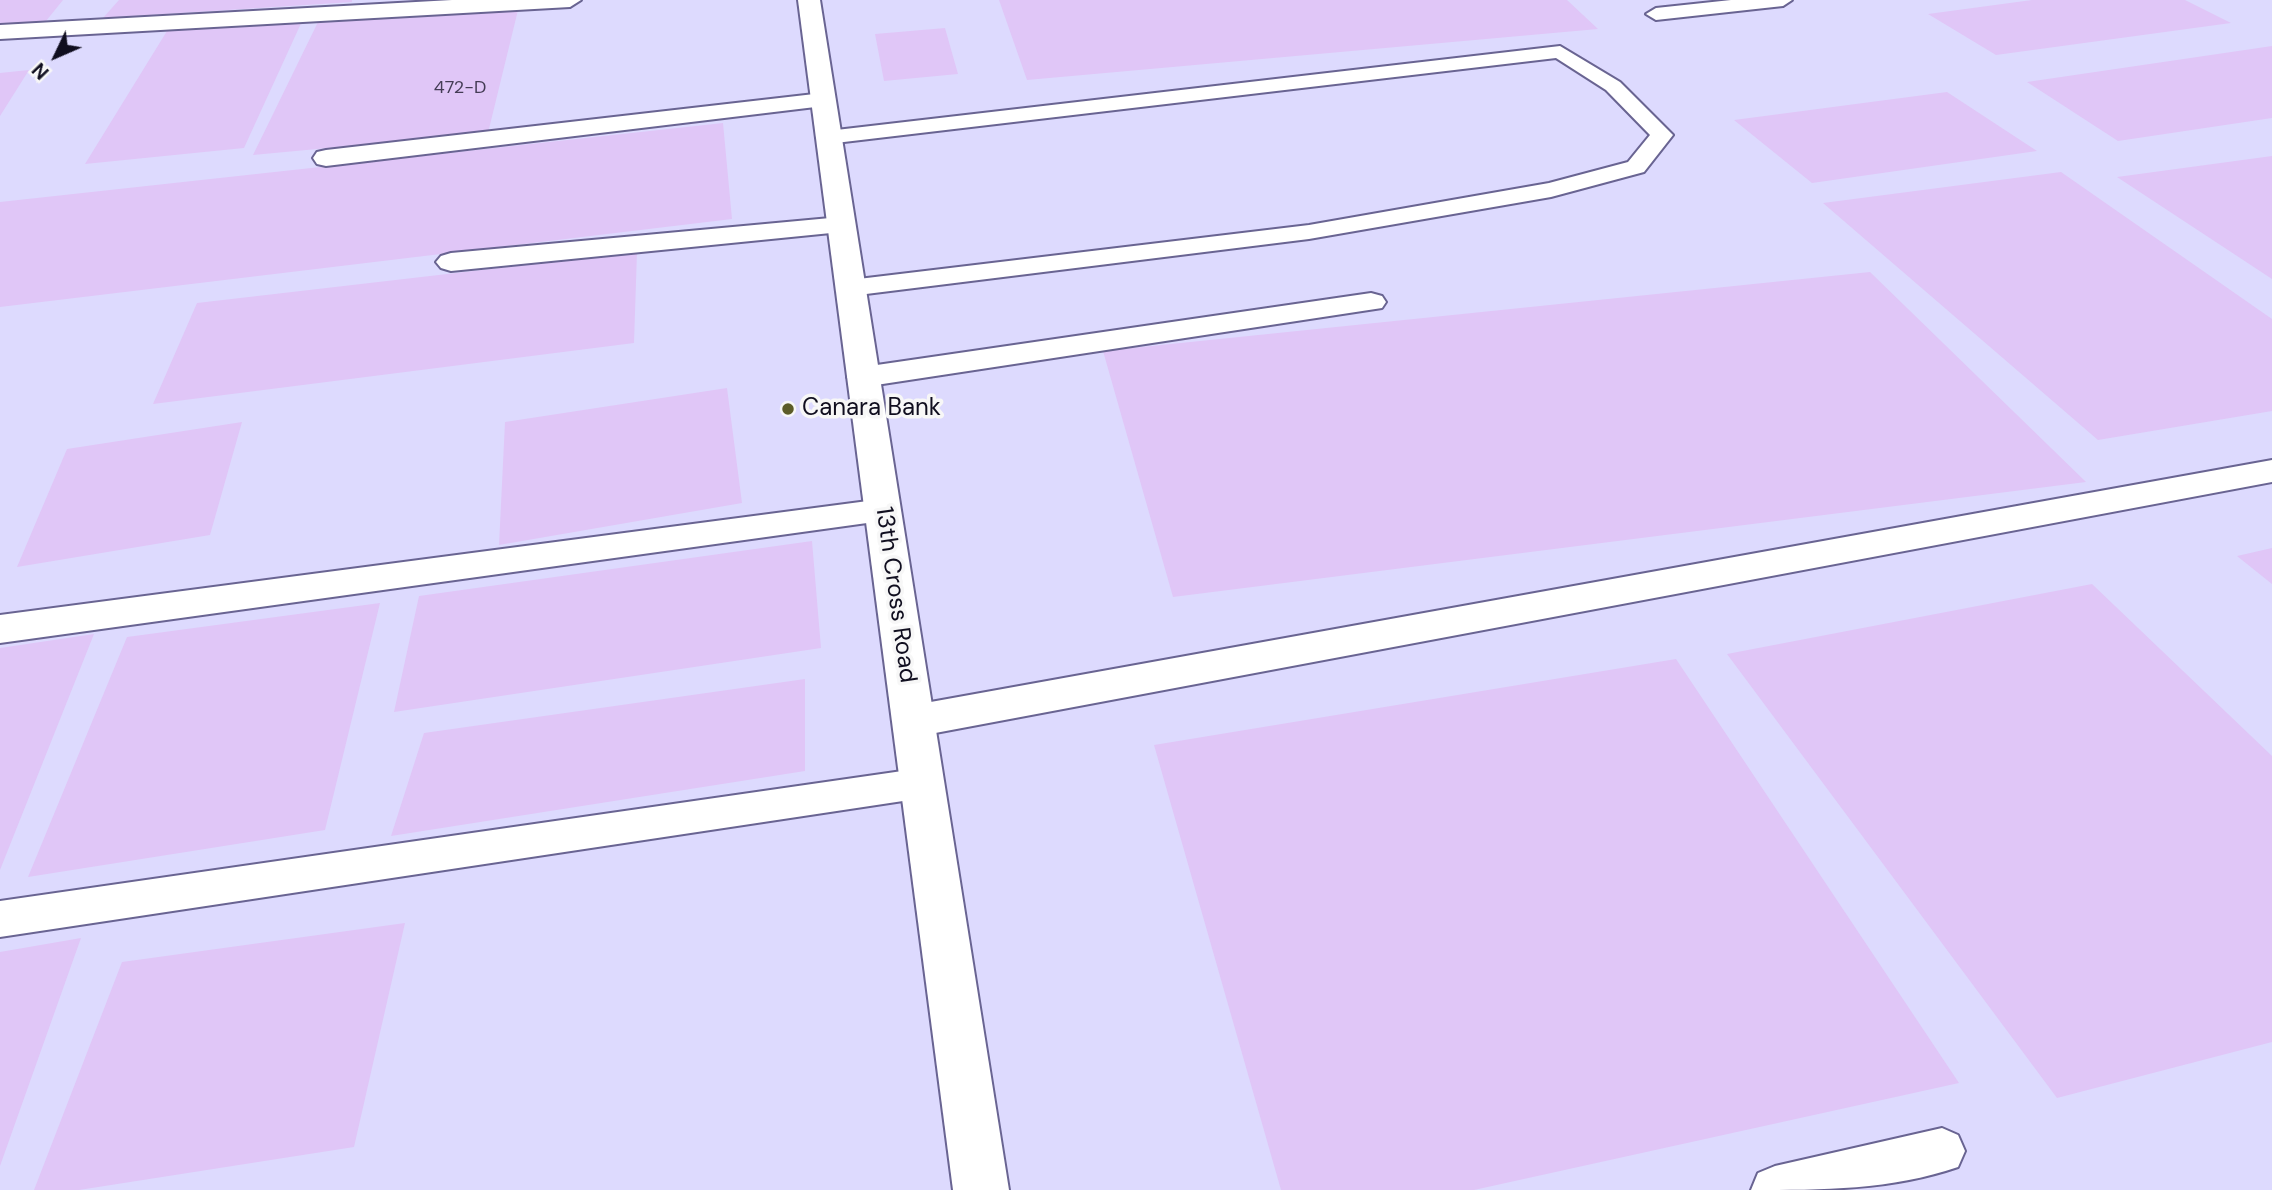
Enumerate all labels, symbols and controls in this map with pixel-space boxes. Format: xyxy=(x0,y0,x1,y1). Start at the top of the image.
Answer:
north arrow xyxy=(21,21,91,91)
text: N xyxy=(27,57,54,85)
house number: 472-D xyxy=(434,77,486,99)
place label: Canara Bank xyxy=(802,395,941,423)
marker: Canara Bank xyxy=(780,401,796,417)
street label: 13th Cross Road xyxy=(868,505,922,685)

